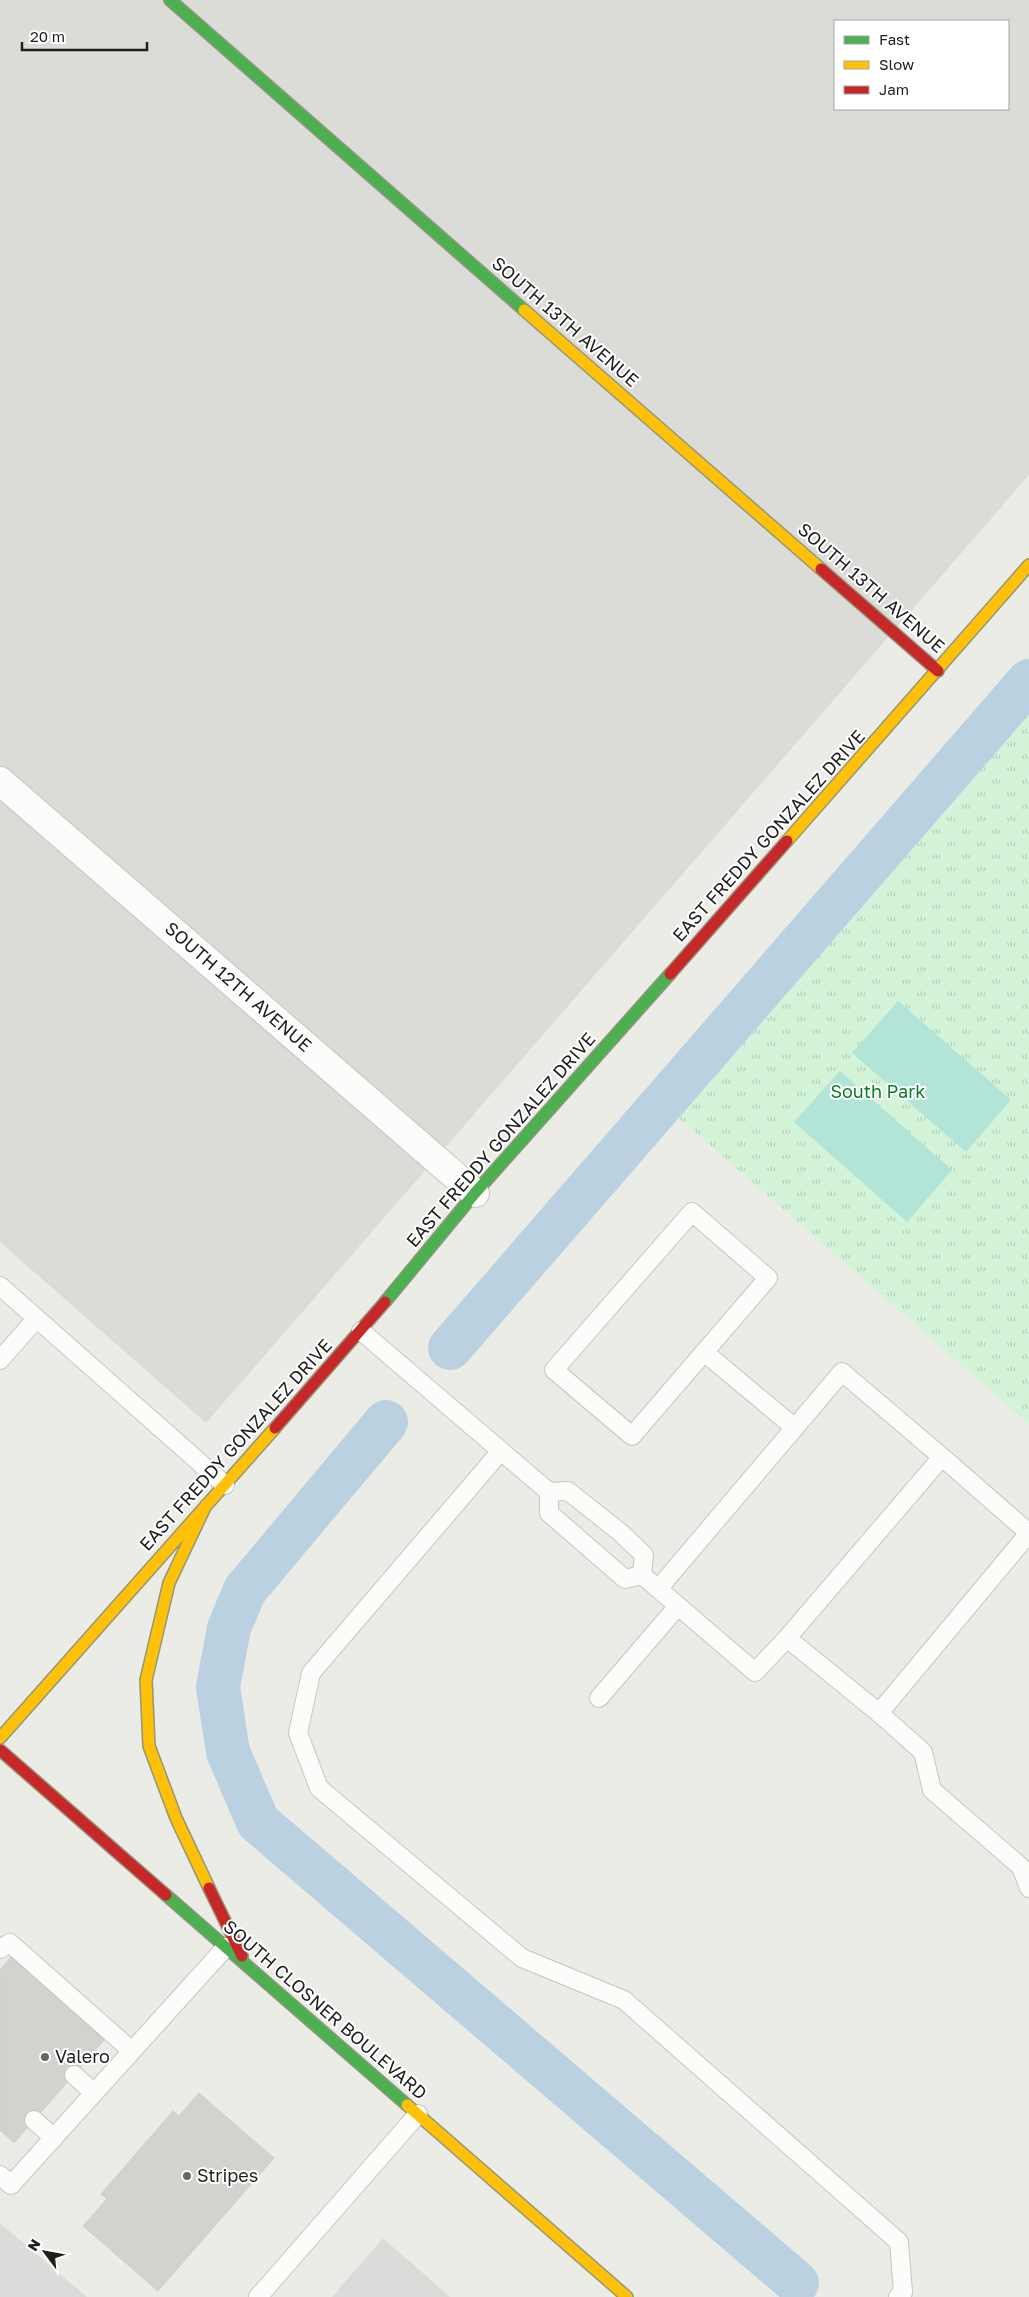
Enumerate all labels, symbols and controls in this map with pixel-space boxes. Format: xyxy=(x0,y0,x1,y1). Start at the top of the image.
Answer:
scale bar xyxy=(22,20,148,52)
legend xyxy=(834,20,1009,110)
text: 20 m xyxy=(30,27,65,45)
text: Fast xyxy=(879,30,910,48)
text: Slow xyxy=(879,55,914,73)
text: Jam xyxy=(879,80,909,98)
street label: SOUTH 13TH AVENUE xyxy=(488,252,644,391)
street label: SOUTH 13TH AVENUE xyxy=(794,518,950,657)
street label: EAST FREDDY GONZALEZ DRIVE xyxy=(667,725,869,946)
street label: SOUTH 12TH AVENUE xyxy=(161,917,316,1056)
street label: EAST FREDDY GONZALEZ DRIVE xyxy=(401,1028,599,1251)
park label: South Park xyxy=(831,1080,925,1102)
street label: EAST FREDDY GONZALEZ DRIVE xyxy=(134,1334,336,1555)
street label: SOUTH CLOSNER BOULEVARD xyxy=(219,1915,432,2104)
place label: Valero xyxy=(55,2045,110,2067)
marker: Valero xyxy=(39,2051,51,2063)
place label: Stripes xyxy=(197,2164,258,2186)
marker: Stripes xyxy=(181,2170,193,2182)
north arrow xyxy=(20,2227,70,2277)
text: N xyxy=(24,2236,44,2254)

